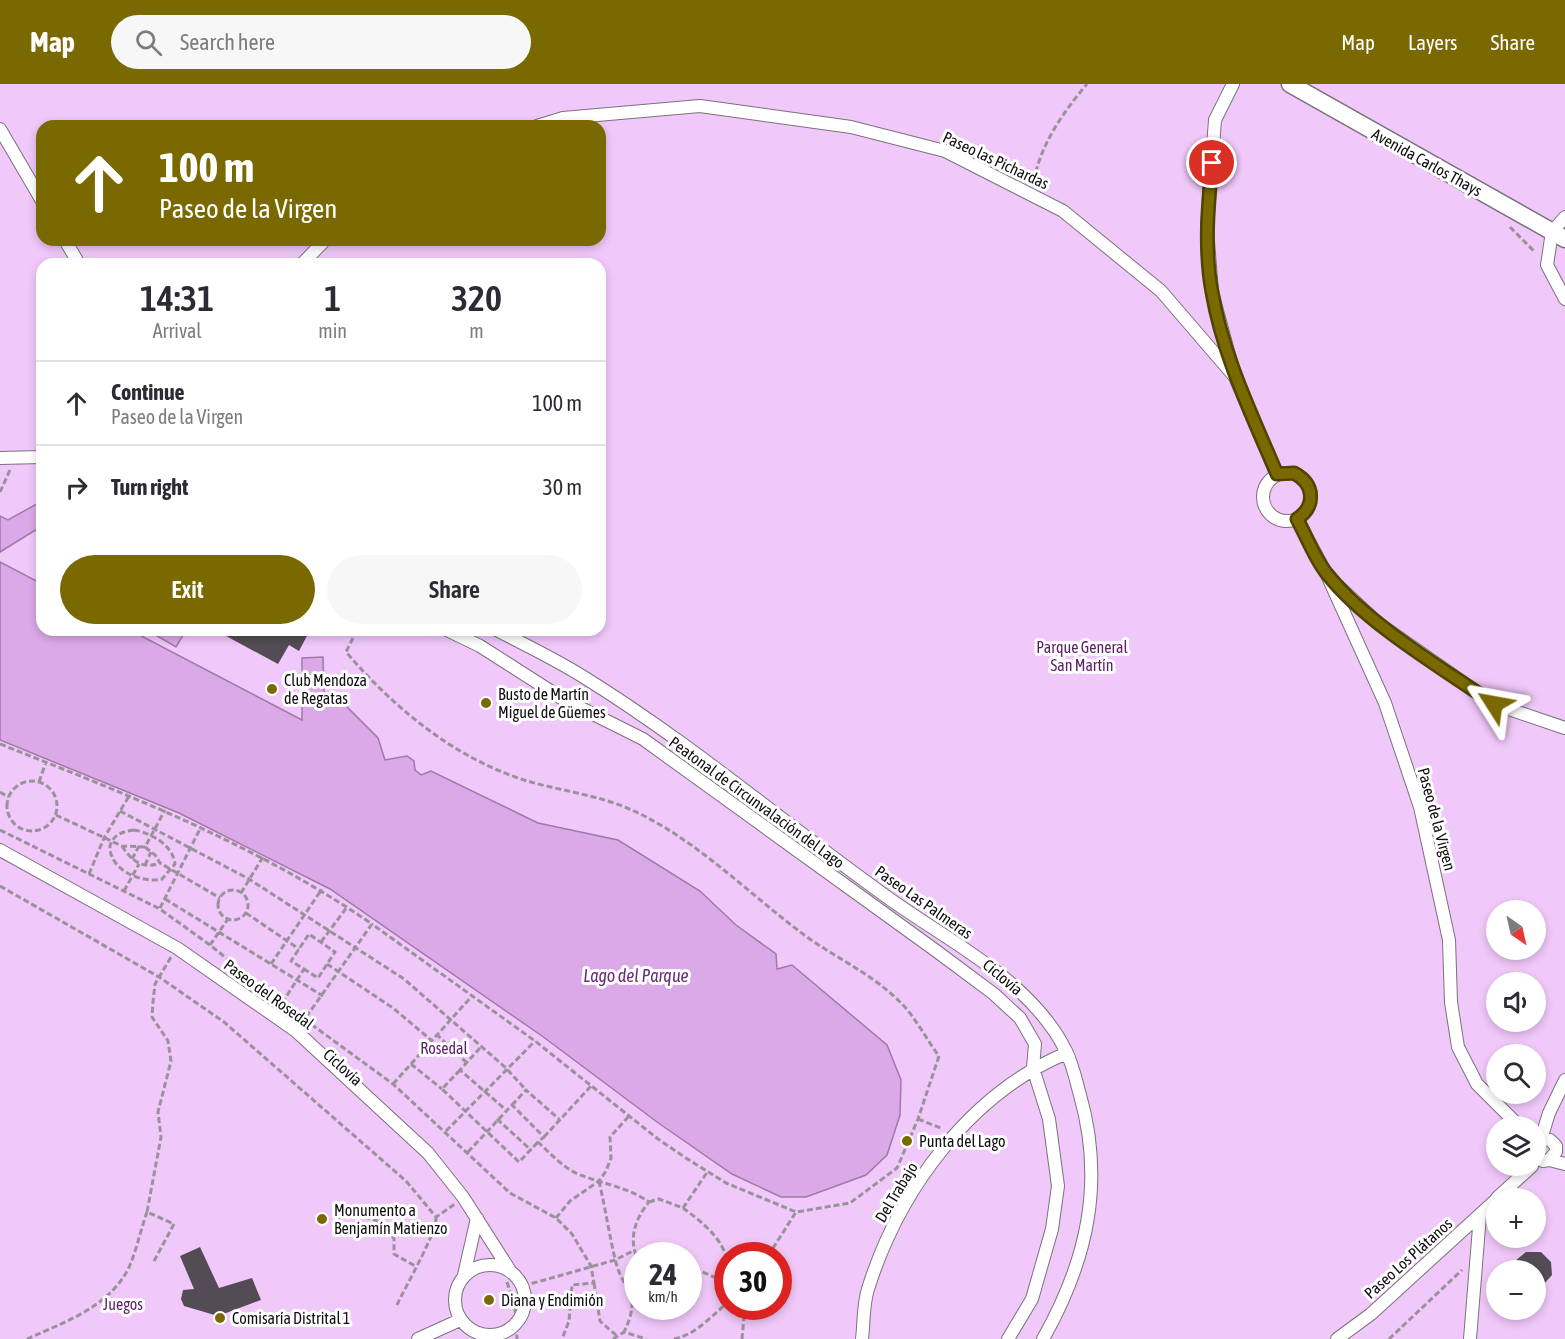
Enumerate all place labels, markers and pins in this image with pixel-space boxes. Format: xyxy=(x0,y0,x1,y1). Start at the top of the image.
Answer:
pin xyxy=(1186,137,1237,188)
place label: Club Mendoza de Regatas xyxy=(284,671,367,708)
marker: Club Mendoza de Regatas xyxy=(265,682,279,696)
place label: Busto de Martín Miguel de Güemes xyxy=(498,685,606,722)
marker: Busto de Martín Miguel de Güemes xyxy=(479,696,493,710)
place label: Punta del Lago xyxy=(919,1132,1006,1151)
marker: Punta del Lago xyxy=(900,1134,914,1148)
place label: Monumento a Benjamín Matienzo xyxy=(334,1201,447,1238)
marker: Monumento a Benjamín Matienzo xyxy=(315,1212,329,1226)
place label: Diana y Endimión xyxy=(501,1291,604,1310)
marker: Diana y Endimión xyxy=(482,1293,496,1307)
place label: Comisaría Distrital 1 xyxy=(232,1309,350,1327)
marker: Comisaría Distrital 1 xyxy=(213,1311,227,1325)

